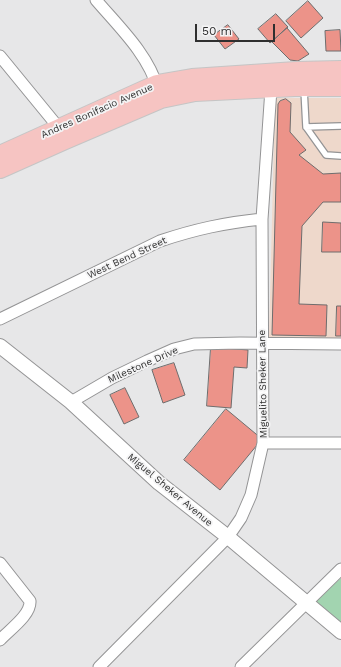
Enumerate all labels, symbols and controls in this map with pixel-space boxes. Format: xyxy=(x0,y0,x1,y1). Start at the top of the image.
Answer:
scale bar xyxy=(197,16,277,42)
text: 50 m xyxy=(202,24,232,38)
street label: Andres Bonifacio Avenue xyxy=(39,81,155,141)
street label: West Bend Street xyxy=(85,234,169,282)
street label: Miguelito Sheker Lane xyxy=(256,330,270,438)
street label: Milestone Drive xyxy=(106,344,180,386)
street label: Miguel Sheker Avenue xyxy=(125,451,215,529)

